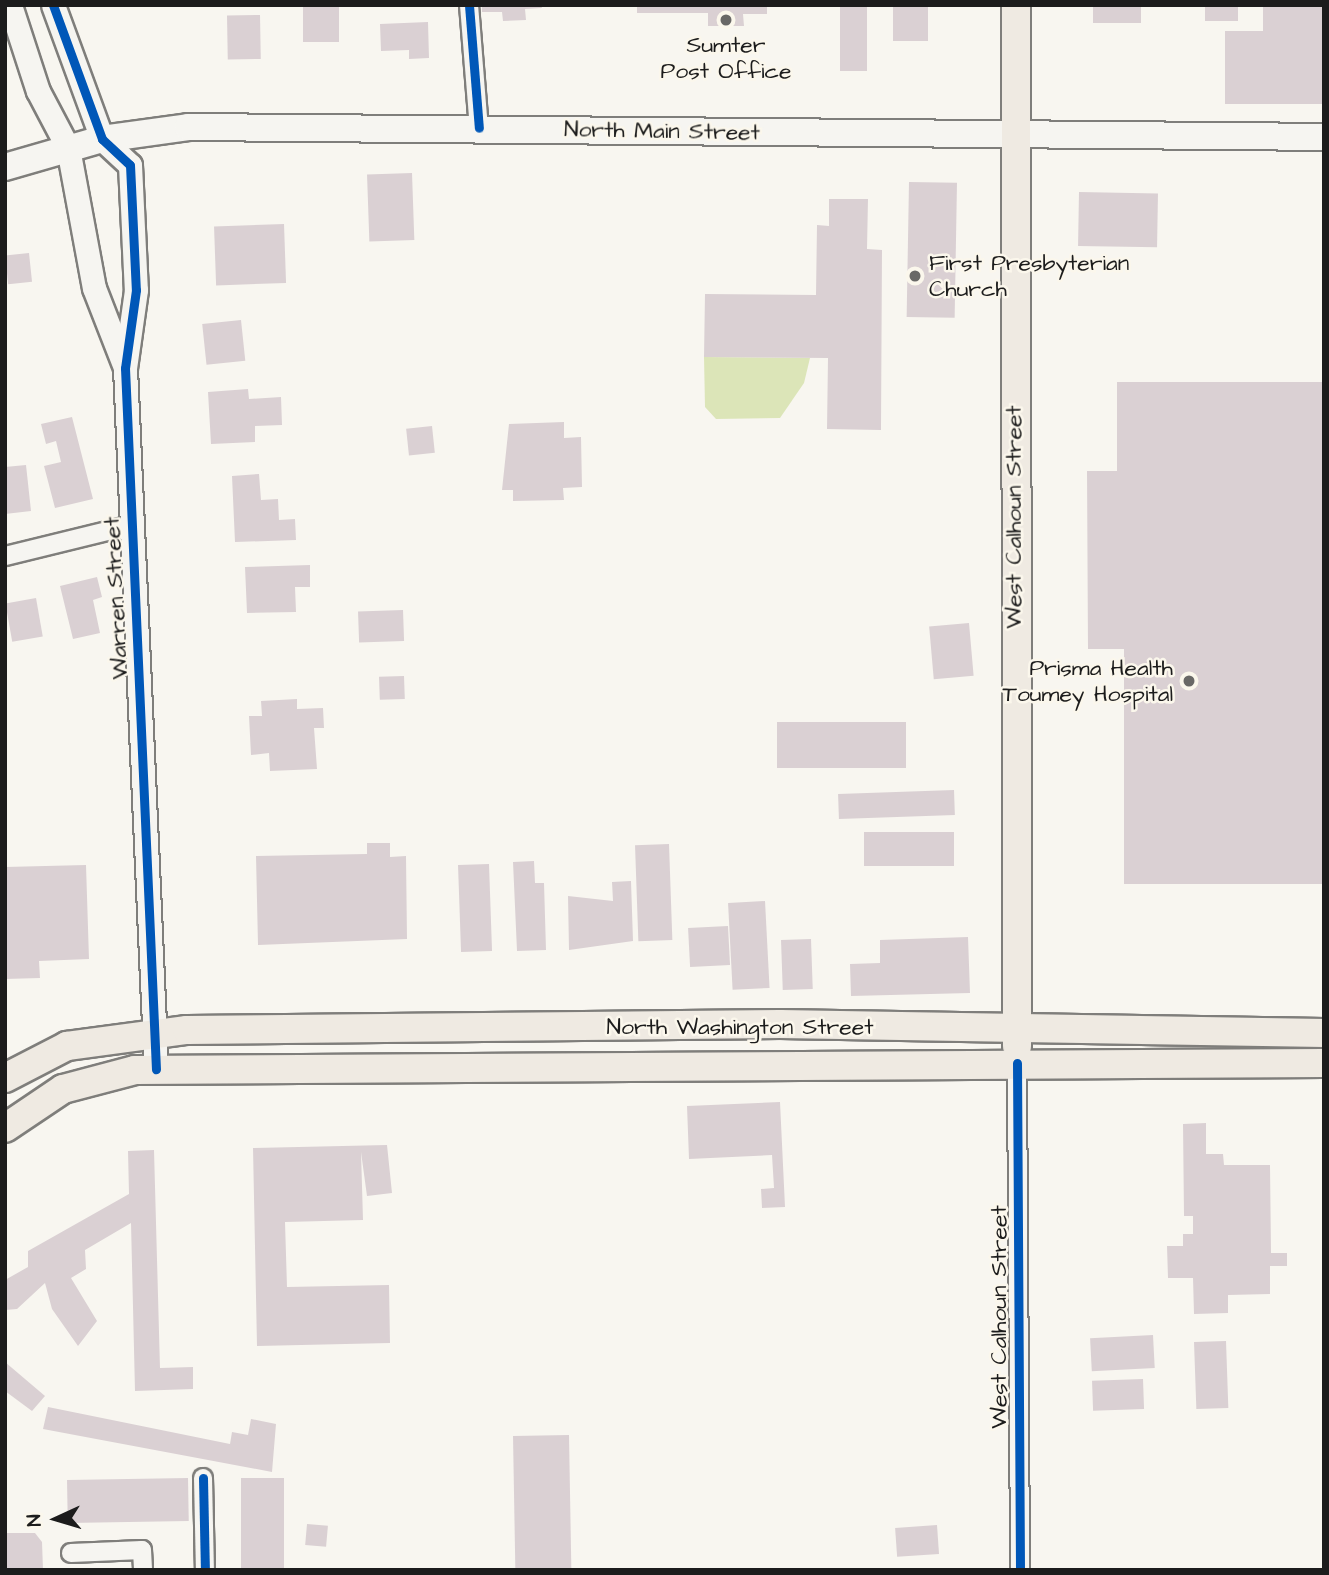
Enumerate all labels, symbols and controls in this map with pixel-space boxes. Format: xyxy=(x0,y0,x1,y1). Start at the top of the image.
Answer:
marker: Sumter Post Office xyxy=(718,12,734,28)
place label: Sumter Post Office xyxy=(661,31,791,85)
street label: North Main Street xyxy=(564,115,760,147)
place label: First Presbyterian Church xyxy=(929,249,1129,303)
marker: First Presbyterian Church xyxy=(907,268,923,284)
street label: West Calhoun Street xyxy=(1000,405,1028,629)
street label: Warren Street xyxy=(98,516,134,680)
place label: Prisma Health Toumey Hospital xyxy=(1003,654,1173,708)
marker: Prisma Health Toumey Hospital xyxy=(1179,671,1199,691)
street label: North Washington Street xyxy=(607,1013,873,1041)
street label: West Calhoun Street xyxy=(985,1205,1013,1429)
north arrow xyxy=(21,1484,91,1554)
text: N xyxy=(21,1514,48,1527)

